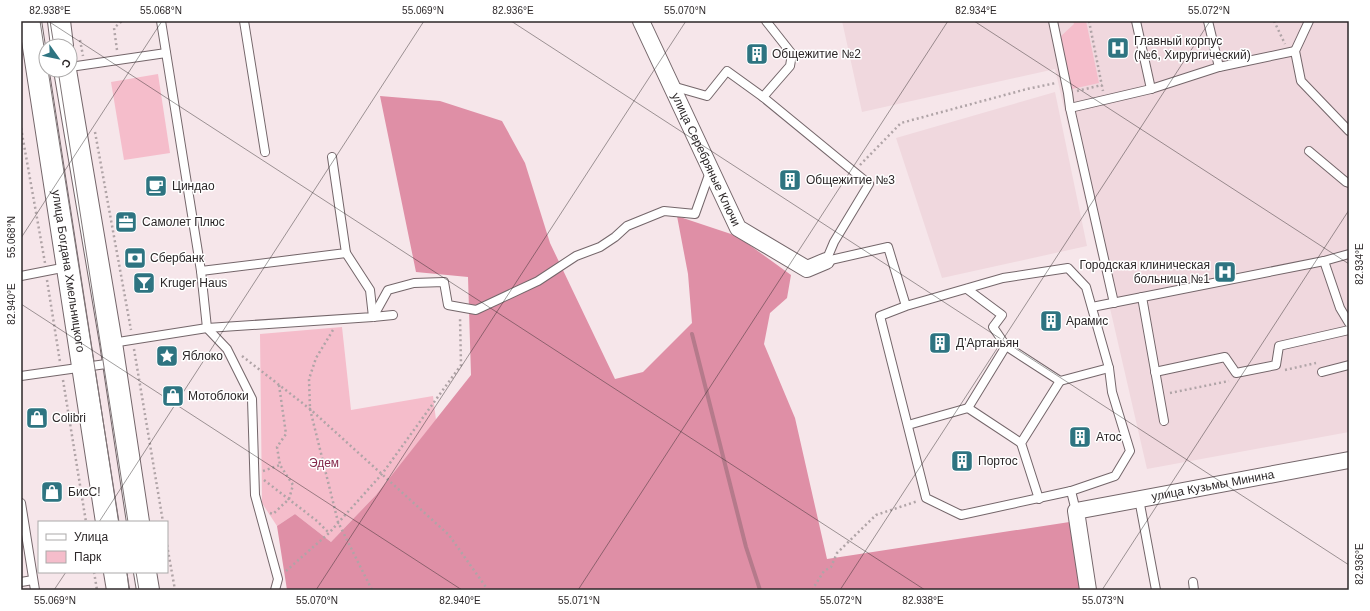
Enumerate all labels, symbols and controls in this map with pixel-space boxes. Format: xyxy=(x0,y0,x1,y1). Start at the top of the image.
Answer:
text: 82.938°E xyxy=(29,5,71,16)
text: 55.068°N xyxy=(140,5,182,16)
text: 55.069°N xyxy=(402,5,444,16)
text: 82.936°E xyxy=(492,5,534,16)
text: 55.070°N xyxy=(664,5,706,16)
text: 82.934°E xyxy=(955,5,997,16)
text: 55.072°N xyxy=(1188,5,1230,16)
place label: Главный корпус (№6, Хирургический) xyxy=(1134,34,1251,62)
hospital icon: Главный корпус (№6, Хирургический) xyxy=(1105,35,1131,61)
north arrow xyxy=(38,38,78,78)
building icon: Общежитие №2 xyxy=(744,41,770,67)
place label: Общежитие №2 xyxy=(772,47,861,61)
text: С xyxy=(59,57,74,70)
street label: улица Серебряные Ключи xyxy=(669,91,743,229)
building icon: Общежитие №3 xyxy=(777,167,803,193)
cafe icon: Циндао xyxy=(143,173,169,199)
place label: Общежитие №3 xyxy=(806,173,895,187)
place label: Циндао xyxy=(172,179,215,193)
street label: улица Богдана Хмельницкого xyxy=(49,189,88,354)
office icon: Самолет Плюс xyxy=(113,209,139,235)
place label: Самолет Плюс xyxy=(142,215,225,229)
text: 55.068°N xyxy=(6,216,17,258)
text: 82.934°E xyxy=(1354,243,1365,285)
bank icon: Сбербанк xyxy=(122,245,148,271)
place label: Сбербанк xyxy=(150,251,205,265)
place label: Городская клиническая больница №1 xyxy=(1079,258,1210,286)
hospital icon: Городская клиническая больница №1 xyxy=(1212,259,1238,285)
bar icon: Kruger Haus xyxy=(131,270,157,296)
place label: Kruger Haus xyxy=(160,276,227,290)
text: 82.940°E xyxy=(6,283,17,325)
building icon: Арамис xyxy=(1038,308,1064,334)
place label: Арамис xyxy=(1066,314,1108,328)
building icon: Д'Артаньян xyxy=(927,330,953,356)
place label: Д'Артаньян xyxy=(956,336,1019,350)
place icon: Яблоко xyxy=(154,343,180,369)
place label: Яблоко xyxy=(182,349,223,363)
shop icon: Мотоблоки xyxy=(160,383,186,409)
place label: Мотоблоки xyxy=(188,389,249,403)
shop icon: Colibri xyxy=(24,405,50,431)
place label: Colibri xyxy=(52,411,86,425)
building icon: Атос xyxy=(1067,424,1093,450)
place label: Атос xyxy=(1096,430,1122,444)
building icon: Портос xyxy=(949,448,975,474)
place label: Портос xyxy=(978,454,1018,468)
park label: Эдем xyxy=(309,456,339,470)
street label: улица Кузьмы Минина xyxy=(1150,467,1276,504)
shop icon: БисС! xyxy=(39,479,65,505)
place label: БисС! xyxy=(68,485,101,499)
legend xyxy=(38,521,168,573)
text: Улица xyxy=(74,530,108,544)
text: 82.936°E xyxy=(1354,543,1365,585)
text: Парк xyxy=(74,550,102,564)
text: 55.069°N xyxy=(34,595,76,606)
text: 55.070°N xyxy=(296,595,338,606)
text: 82.940°E xyxy=(439,595,481,606)
text: 55.071°N xyxy=(558,595,600,606)
text: 55.072°N xyxy=(820,595,862,606)
text: 82.938°E xyxy=(902,595,944,606)
text: 55.073°N xyxy=(1082,595,1124,606)

